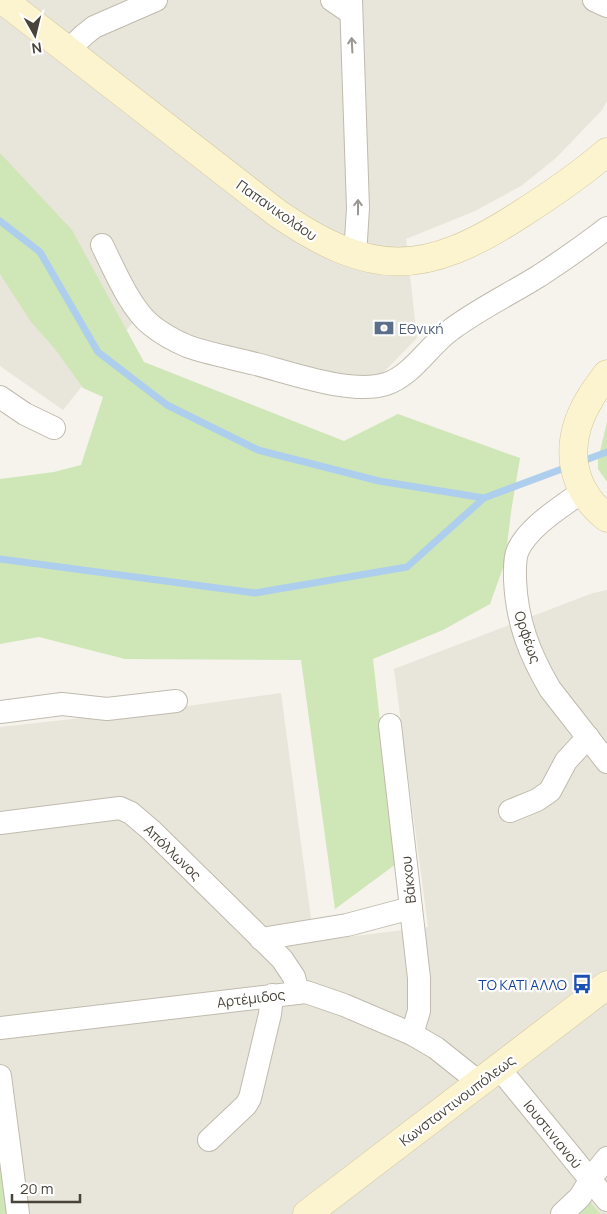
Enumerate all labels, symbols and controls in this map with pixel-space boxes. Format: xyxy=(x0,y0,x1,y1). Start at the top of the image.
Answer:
north arrow xyxy=(10,10,60,60)
one-way arrow xyxy=(348,37,357,53)
text: N xyxy=(31,38,43,58)
street label: Παπανικολάου xyxy=(233,175,321,245)
one-way arrow xyxy=(353,199,363,216)
bank icon: Εθνική xyxy=(373,317,395,339)
place label: Εθνική xyxy=(399,319,444,338)
street label: Ορφέως xyxy=(510,608,546,666)
street label: Απόλλωνος xyxy=(140,820,206,884)
street label: Βάκχου xyxy=(396,855,420,905)
bus stop icon: ΤΟ ΚΑΤΙ ΑΛΛΟ xyxy=(571,973,593,995)
place label: ΤΟ ΚΑΤΙ ΑΛΛΟ xyxy=(478,975,567,994)
street label: Αρτέμιδος xyxy=(216,984,287,1012)
street label: Κωνσταντινουπόλεως xyxy=(395,1050,519,1150)
street label: Ιουστινιανού xyxy=(520,1096,586,1172)
scale bar xyxy=(12,1172,80,1204)
text: 20 m xyxy=(20,1178,53,1199)

